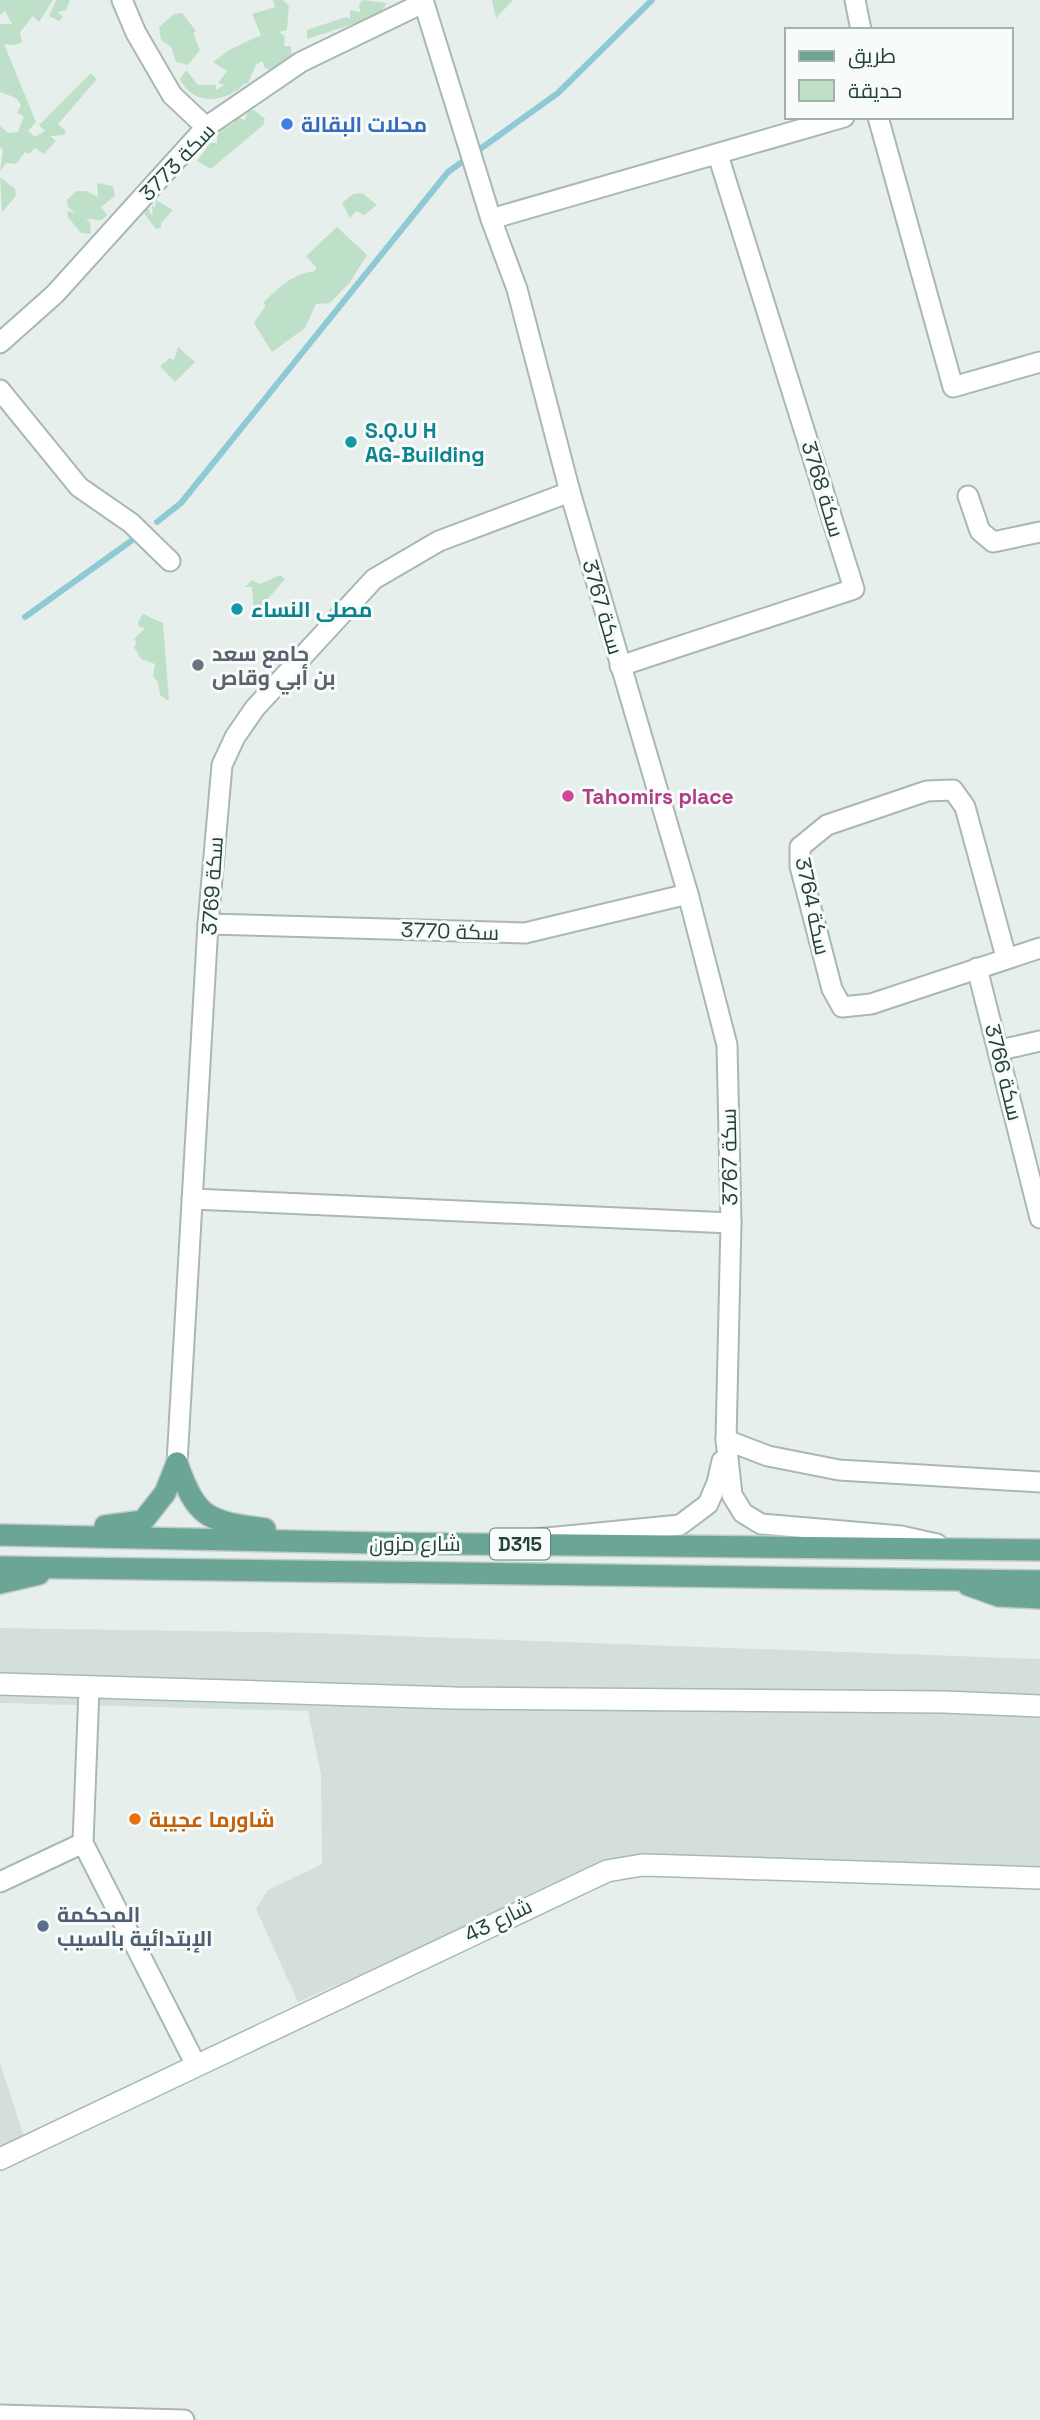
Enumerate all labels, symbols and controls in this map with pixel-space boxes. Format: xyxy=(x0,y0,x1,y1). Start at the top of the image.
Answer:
legend xyxy=(785,28,1012,119)
text: طريق xyxy=(848,42,896,69)
text: حديقة xyxy=(848,77,902,104)
place label: محلات البقالة xyxy=(301,111,427,138)
marker: محلات البقالة xyxy=(279,116,295,132)
street label: سكة 3773 xyxy=(133,117,221,207)
place label: S.Q.U H AG-Building xyxy=(365,417,485,468)
marker: S.Q.U H AG-Building xyxy=(343,434,359,450)
street label: سكة 3768 xyxy=(796,438,850,540)
street label: سكة 3767 xyxy=(577,556,629,658)
place label: مصلى النساء xyxy=(251,596,372,623)
marker: مصلى النساء xyxy=(229,601,245,617)
place label: جامع سعد بن أبي وقاص xyxy=(212,640,335,695)
marker: جامع سعد بن أبي وقاص xyxy=(190,657,206,673)
place label: Tahomirs place xyxy=(582,783,734,810)
marker: Tahomirs place xyxy=(560,788,576,804)
street label: سكة 3769 xyxy=(195,836,229,936)
street label: سكة 3764 xyxy=(789,855,837,957)
street label: سكة 3770 xyxy=(400,916,500,946)
street label: سكة 3766 xyxy=(979,1021,1029,1123)
street label: سكة 3767 xyxy=(715,1108,743,1206)
road number: D315 xyxy=(490,1528,550,1560)
street label: شارع مزون xyxy=(369,1530,461,1558)
place label: شاورما عجيبة xyxy=(149,1806,275,1833)
marker: شاورما عجيبة xyxy=(127,1811,143,1827)
street label: شارع 43 xyxy=(460,1892,537,1949)
place label: المحكمة الإبتدائية بالسيب xyxy=(57,1901,213,1953)
marker: المحكمة الإبتدائية بالسيب xyxy=(35,1918,51,1934)

